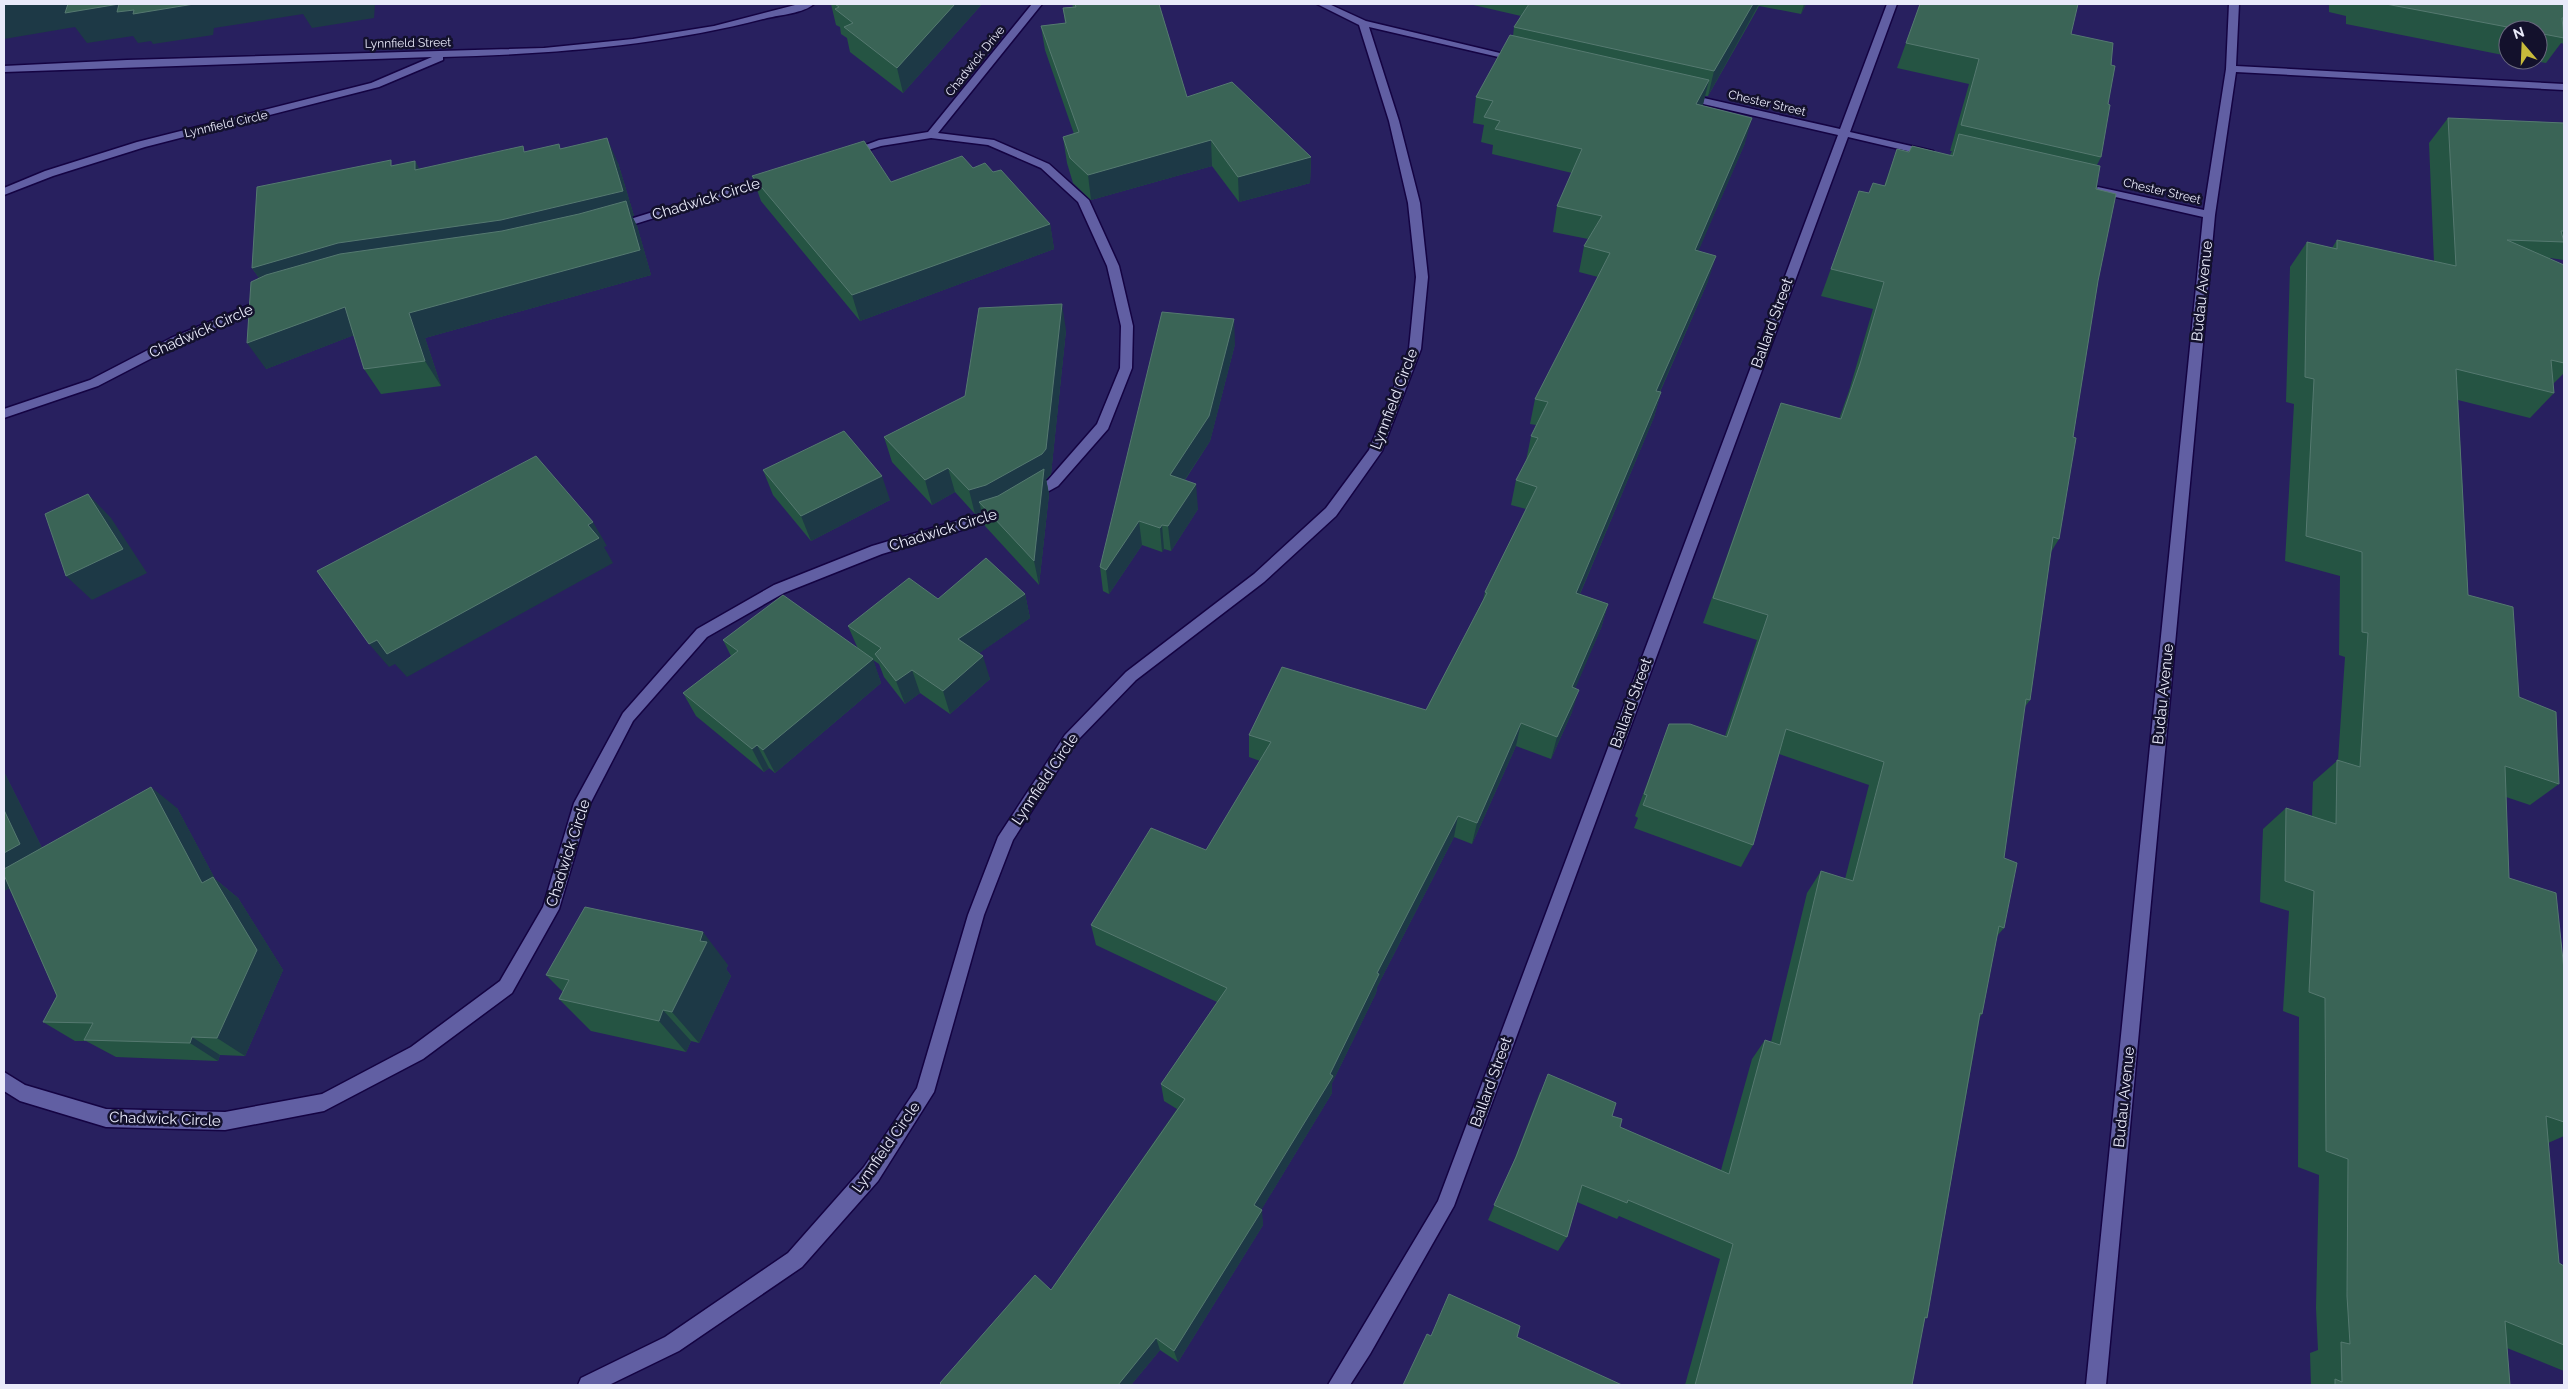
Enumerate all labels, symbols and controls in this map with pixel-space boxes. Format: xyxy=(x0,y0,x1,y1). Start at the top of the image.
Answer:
north arrow xyxy=(2498,20,2548,70)
street label: Chadwick Drive xyxy=(942,23,1008,99)
text: N xyxy=(2511,23,2526,42)
street label: Lynnfield Street xyxy=(365,35,451,51)
street label: Chester Street xyxy=(1727,87,1807,119)
street label: Lynnfield Circle xyxy=(183,108,269,140)
street label: Chadwick Circle xyxy=(650,174,762,224)
street label: Chester Street xyxy=(2122,175,2202,207)
street label: Budau Avenue xyxy=(2188,239,2216,342)
street label: Ballard Street xyxy=(1747,276,1797,370)
street label: Chadwick Circle xyxy=(146,300,256,362)
street label: Lynnfield Circle xyxy=(1367,346,1422,452)
street label: Chadwick Circle xyxy=(887,505,999,555)
street label: Budau Avenue xyxy=(2149,642,2177,745)
street label: Ballard Street xyxy=(1606,656,1656,750)
street label: Lynnfield Circle xyxy=(1008,730,1082,828)
street label: Chadwick Circle xyxy=(542,797,594,909)
street label: Ballard Street xyxy=(1466,1035,1516,1129)
street label: Budau Avenue xyxy=(2110,1045,2138,1148)
street label: Lynnfield Circle xyxy=(848,1098,924,1196)
street label: Chadwick Circle xyxy=(109,1108,221,1130)

